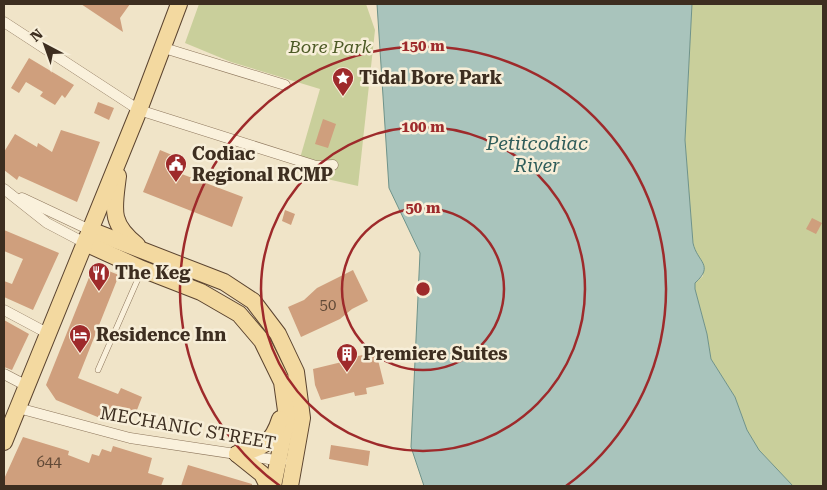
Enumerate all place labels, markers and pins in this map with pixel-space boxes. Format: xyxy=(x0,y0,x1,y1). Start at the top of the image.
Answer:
place icon: Tidal Bore Park xyxy=(331,66,355,97)
place label: Tidal Bore Park xyxy=(359,67,503,88)
place label: Codiac Regional RCMP xyxy=(192,143,334,185)
public building icon: Codiac Regional RCMP xyxy=(164,152,188,183)
restaurant icon: The Keg xyxy=(87,261,111,292)
place label: The Keg xyxy=(115,262,191,283)
centre of rings xyxy=(414,280,432,298)
hotel icon: Residence Inn xyxy=(68,323,92,354)
place label: Residence Inn xyxy=(96,324,226,345)
building icon: Premiere Suites xyxy=(335,342,359,373)
place label: Premiere Suites xyxy=(363,343,508,364)

